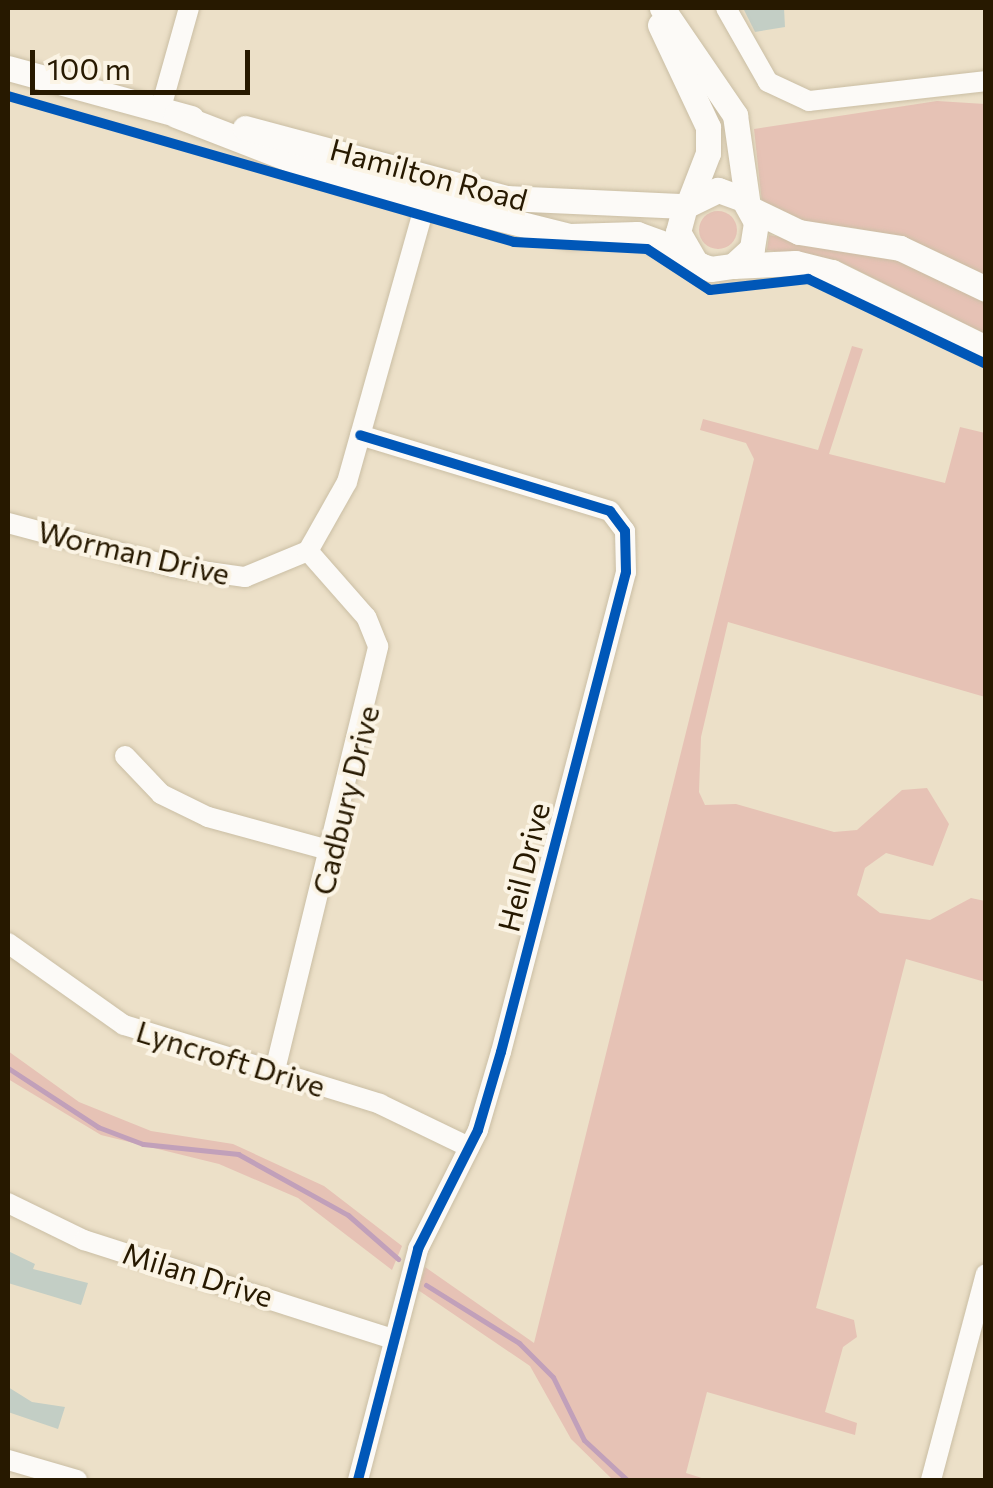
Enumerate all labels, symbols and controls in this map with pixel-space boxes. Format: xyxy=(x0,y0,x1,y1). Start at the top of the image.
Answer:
scale bar xyxy=(35,30,255,92)
text: 100 m xyxy=(47,49,131,86)
street label: Hamilton Road xyxy=(326,130,532,218)
street label: Worman Drive xyxy=(35,512,233,592)
street label: Cadbury Drive xyxy=(304,702,386,898)
street label: Heil Drive xyxy=(490,799,556,935)
street label: Lyncroft Drive xyxy=(132,1012,330,1104)
street label: Milan Drive xyxy=(119,1234,277,1314)

